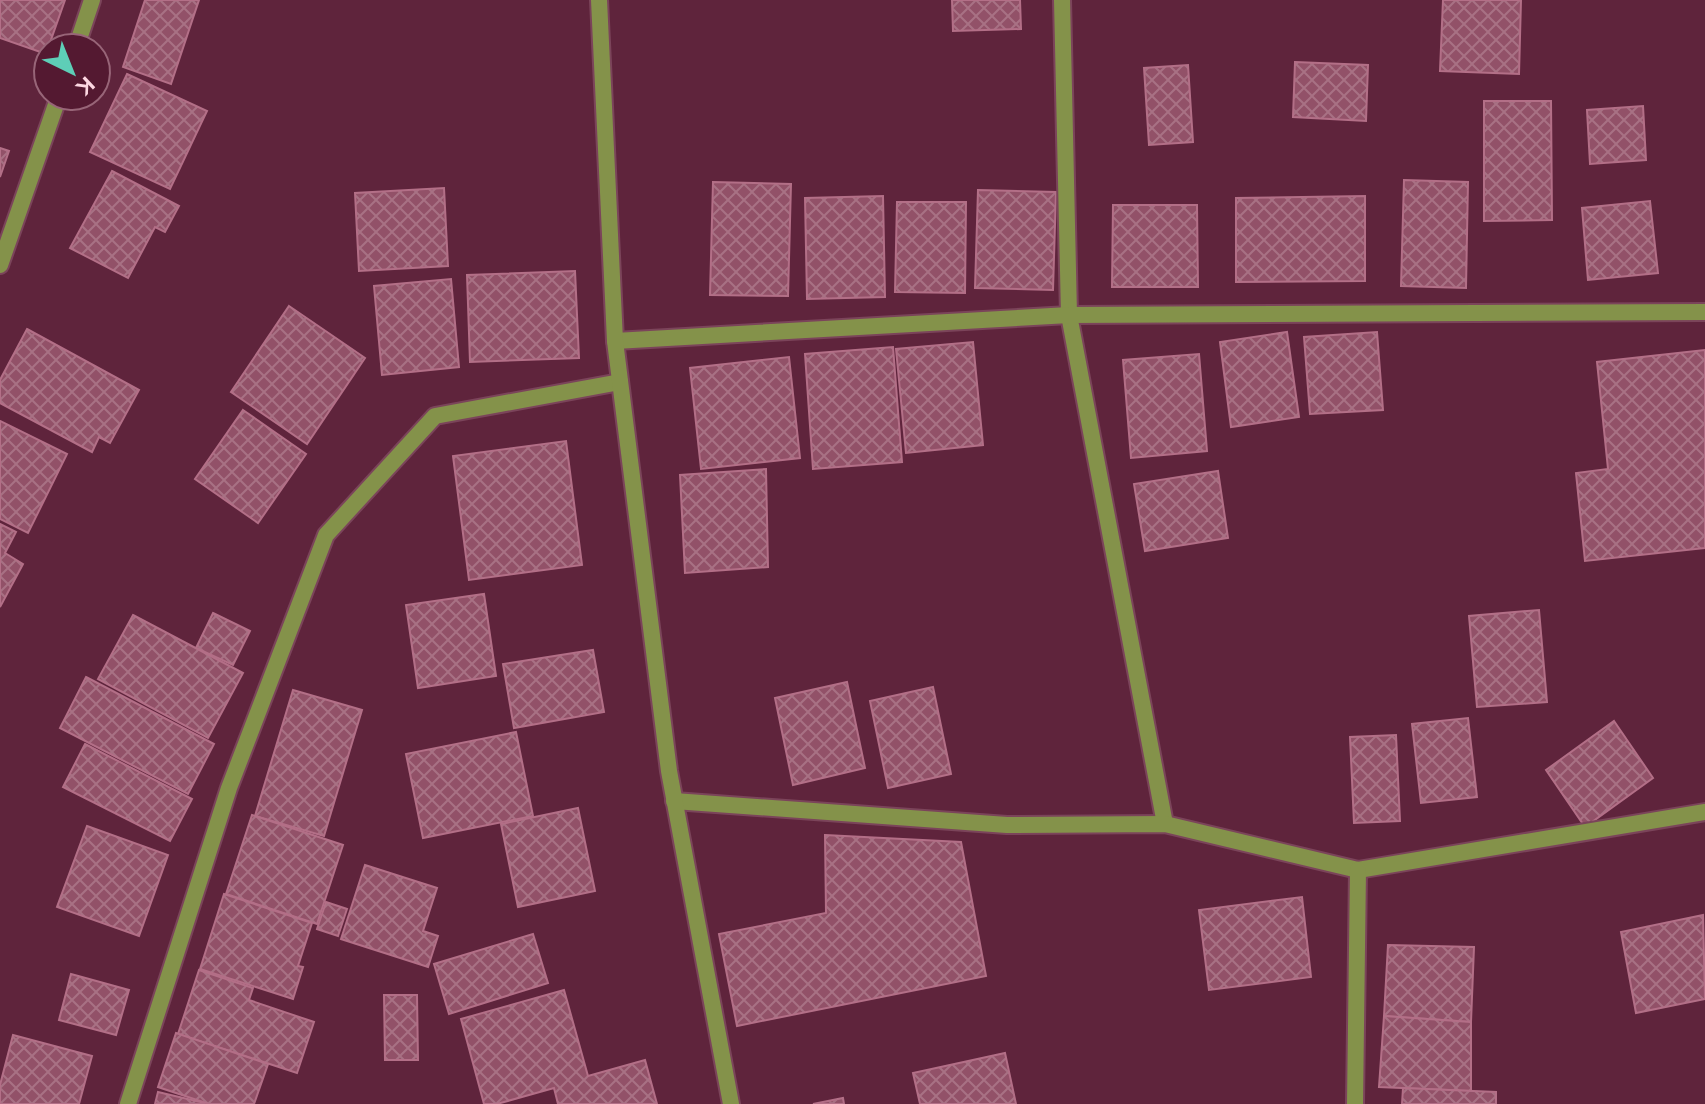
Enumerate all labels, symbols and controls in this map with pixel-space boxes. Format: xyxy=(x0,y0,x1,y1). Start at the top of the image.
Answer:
north arrow xyxy=(32,32,112,112)
text: K xyxy=(71,72,100,101)

